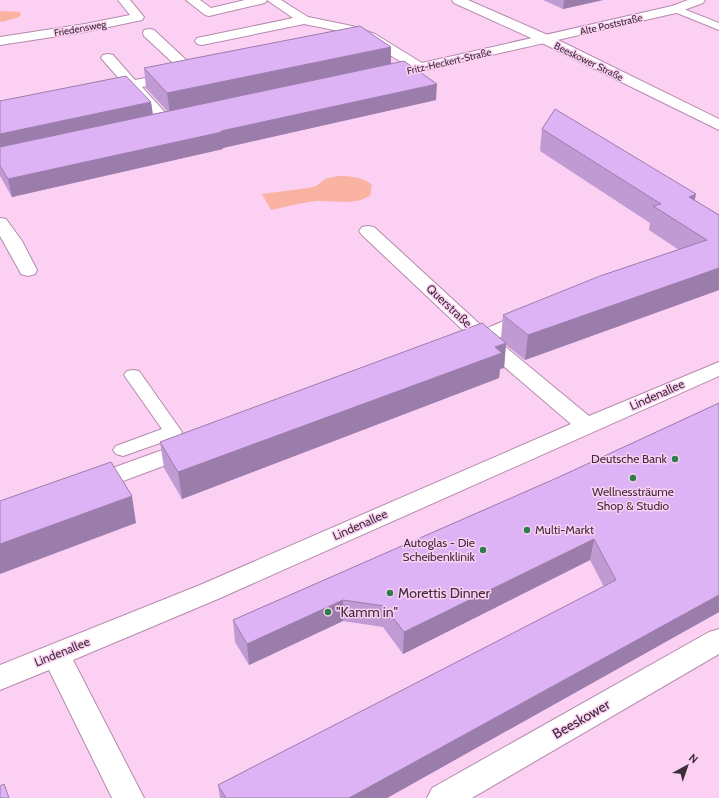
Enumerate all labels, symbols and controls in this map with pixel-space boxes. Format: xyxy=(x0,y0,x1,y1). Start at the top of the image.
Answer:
street label: Alte Poststraße xyxy=(578,11,644,38)
street label: Friedensweg xyxy=(53,17,108,39)
street label: Beeskower Straße xyxy=(552,39,626,84)
street label: Fritz-Heckert-Straße xyxy=(405,45,493,78)
street label: Querstraße xyxy=(423,281,475,331)
street label: Lindenallee xyxy=(627,376,687,413)
place label: Deutsche Bank xyxy=(591,451,668,466)
marker: Deutsche Bank xyxy=(670,454,680,464)
marker: Wellnessträume Shop & Studio xyxy=(628,473,638,483)
place label: Wellnessträume Shop & Studio xyxy=(592,484,674,513)
street label: Lindenallee xyxy=(330,506,390,543)
place label: Multi-Markt xyxy=(535,522,594,537)
marker: Multi-Markt xyxy=(522,525,532,535)
place label: Autoglas - Die Scheibenklinik xyxy=(402,535,476,564)
marker: Autoglas - Die Scheibenklinik xyxy=(478,545,488,555)
place label: Morettis Dinner xyxy=(398,584,491,602)
marker: Morettis Dinner xyxy=(385,588,395,598)
place label: "Kamm in" xyxy=(336,603,398,621)
marker: "Kamm in" xyxy=(323,607,333,617)
street label: Lindenallee xyxy=(32,634,92,669)
street label: Beeskower xyxy=(549,695,614,743)
north arrow xyxy=(667,746,707,786)
text: N xyxy=(686,750,701,766)

